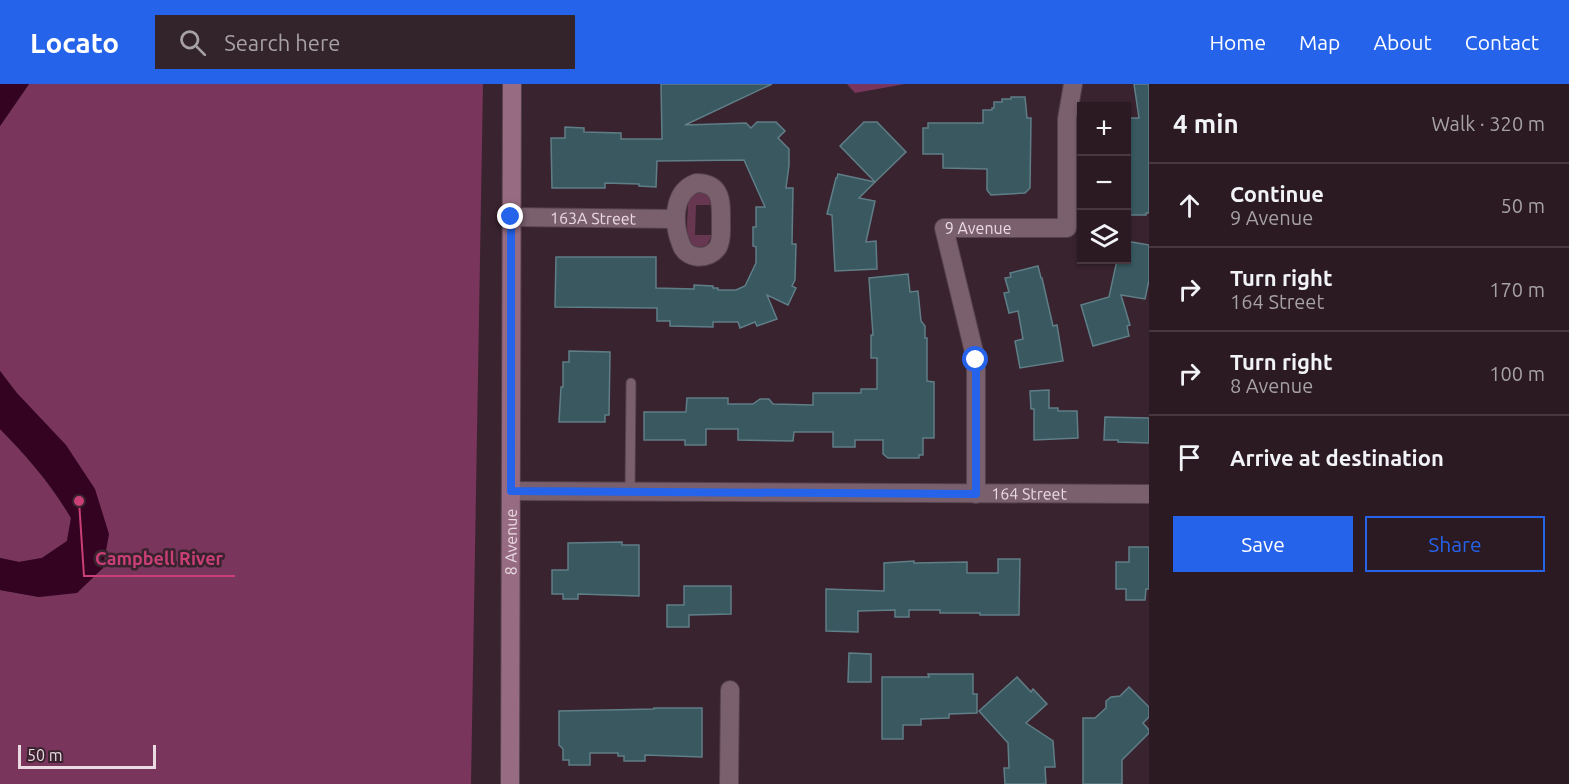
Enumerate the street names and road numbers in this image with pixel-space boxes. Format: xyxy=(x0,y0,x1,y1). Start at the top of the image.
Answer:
street label: 163A Street xyxy=(550,208,637,228)
street label: 9 Avenue xyxy=(945,219,1012,237)
street label: 164 Street xyxy=(991,484,1067,503)
street label: 8 Avenue xyxy=(502,509,520,575)

